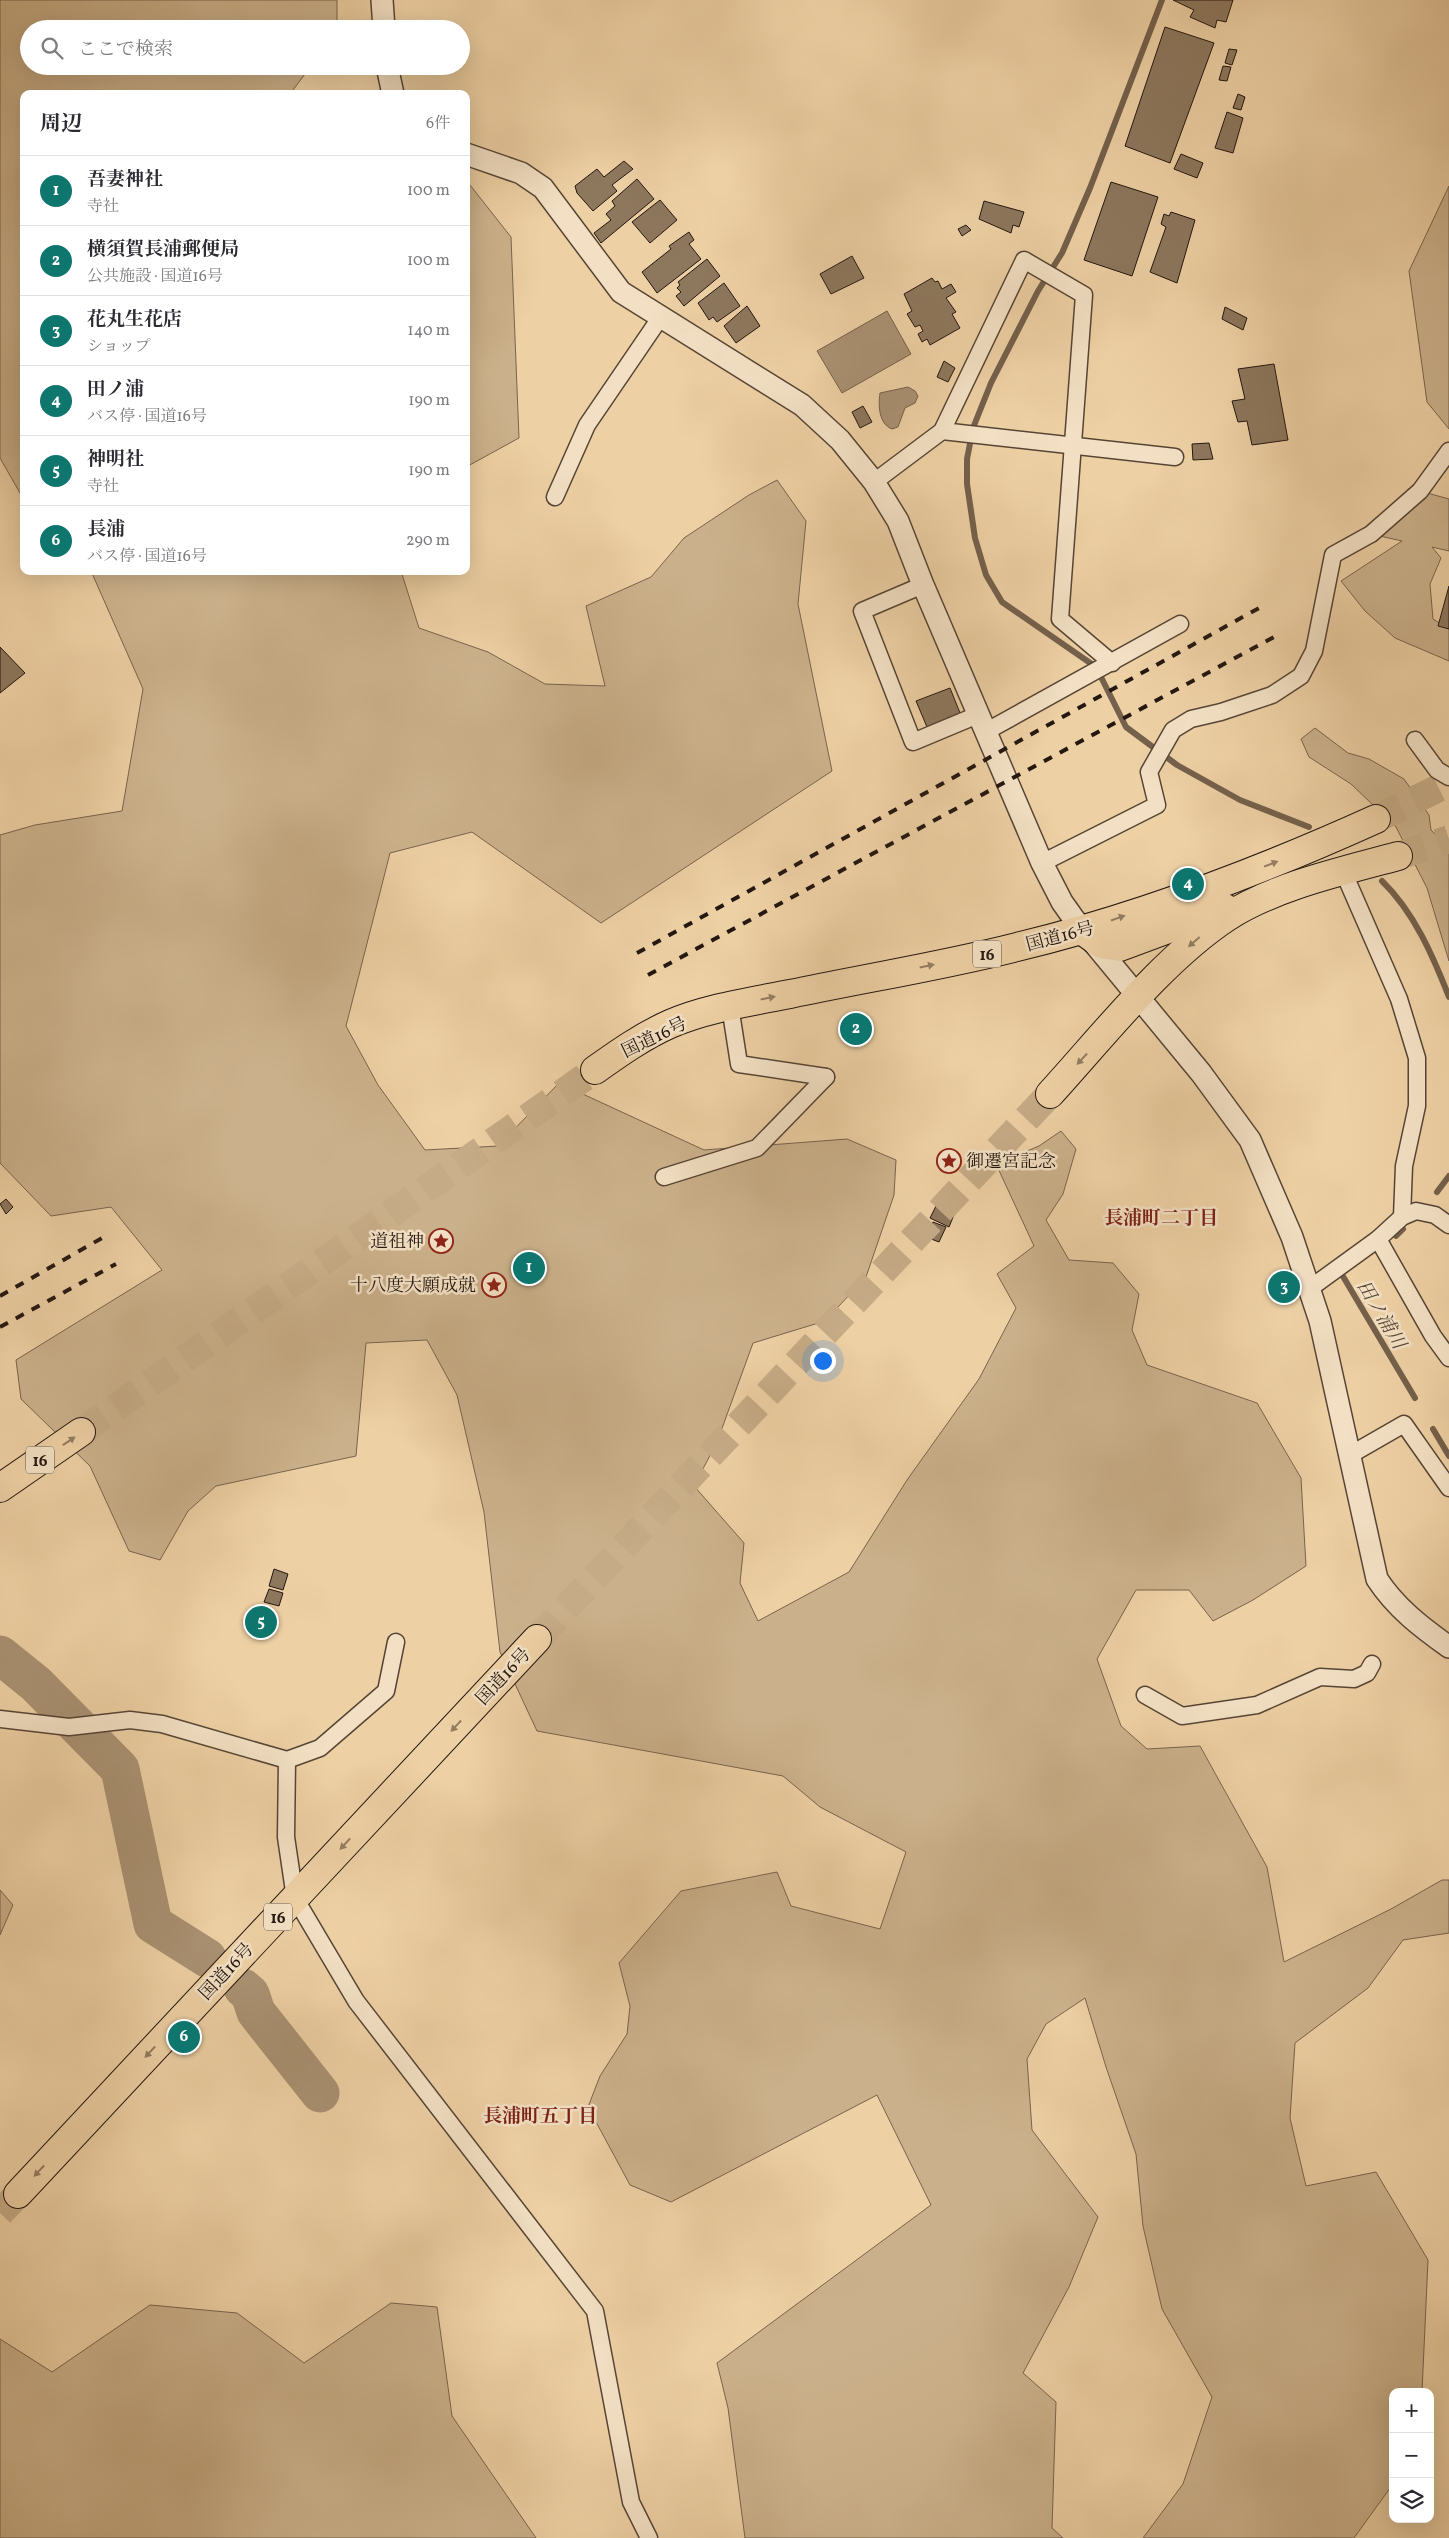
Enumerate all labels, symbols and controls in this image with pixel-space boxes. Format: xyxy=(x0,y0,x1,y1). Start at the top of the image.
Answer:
search box xyxy=(20,20,470,75)
icon: search xyxy=(38,34,66,62)
text: ここで検索 xyxy=(78,37,173,63)
text: 周辺 xyxy=(40,110,82,139)
text: 6件 xyxy=(426,113,450,135)
text: 吾妻神社 xyxy=(87,167,163,193)
text: 1 xyxy=(53,180,59,202)
text: 100 m xyxy=(407,180,450,202)
text: 寺社 xyxy=(87,196,119,218)
text: 横須賀長浦郵便局 xyxy=(87,237,239,263)
text: 2 xyxy=(52,250,60,272)
text: 100 m xyxy=(407,250,450,272)
text: 公共施設 · 国道16号 xyxy=(87,266,223,288)
text: 花丸生花店 xyxy=(87,307,182,333)
text: 3 xyxy=(52,320,60,342)
text: 140 m xyxy=(408,320,450,342)
text: ショップ xyxy=(87,336,151,358)
text: 田ノ浦 xyxy=(87,377,144,403)
text: 4 xyxy=(51,390,61,412)
text: 190 m xyxy=(408,390,450,412)
text: バス停 · 国道16号 xyxy=(87,406,207,428)
text: 神明社 xyxy=(87,447,144,473)
text: 5 xyxy=(52,460,60,482)
text: 190 m xyxy=(408,460,450,482)
text: 寺社 xyxy=(87,476,119,498)
text: 長浦 xyxy=(87,517,125,543)
text: 6 xyxy=(52,530,60,552)
text: 290 m xyxy=(406,530,450,552)
text: バス停 · 国道16号 xyxy=(87,546,207,568)
one-way arrow xyxy=(1264,860,1279,867)
pin: 4 xyxy=(1172,865,1204,903)
one-way arrow xyxy=(1111,914,1126,922)
street label: 国道16号 xyxy=(1023,916,1097,959)
one-way arrow xyxy=(1188,937,1201,948)
road number: 16 xyxy=(973,941,1001,968)
one-way arrow xyxy=(919,962,934,970)
one-way arrow xyxy=(760,994,776,1002)
pin: 2 xyxy=(840,1010,872,1048)
street label: 国道16号 xyxy=(618,1012,692,1065)
one-way arrow xyxy=(1076,1053,1088,1065)
place icon: 御遷宮記念 xyxy=(936,1148,962,1174)
place label: 御遷宮記念 xyxy=(966,1150,1056,1175)
district label: 長浦町二丁目 xyxy=(1104,1206,1218,1232)
place icon: 道祖神 xyxy=(428,1228,454,1254)
place label: 道祖神 xyxy=(370,1230,424,1255)
pin: 1 xyxy=(513,1249,545,1287)
pin: 3 xyxy=(1268,1268,1300,1306)
place icon: 十八度大願成就 xyxy=(481,1272,507,1298)
place label: 十八度大願成就 xyxy=(350,1274,476,1299)
water label: 田ノ浦川 xyxy=(1350,1276,1412,1356)
your location xyxy=(810,1348,836,1374)
one-way arrow xyxy=(62,1436,76,1446)
road number: 16 xyxy=(26,1446,54,1474)
pin: 5 xyxy=(245,1603,277,1641)
street label: 国道16号 xyxy=(471,1643,537,1711)
one-way arrow xyxy=(450,1719,462,1731)
one-way arrow xyxy=(339,1838,351,1850)
road number: 16 xyxy=(264,1904,292,1930)
street label: 国道16号 xyxy=(194,1938,260,2006)
pin: 6 xyxy=(168,2018,200,2056)
one-way arrow xyxy=(144,2046,156,2058)
district label: 長浦町五丁目 xyxy=(483,2104,597,2130)
one-way arrow xyxy=(33,2165,45,2177)
map controls xyxy=(1389,2388,1434,2523)
button: + xyxy=(1389,2388,1434,2433)
button: − xyxy=(1389,2433,1434,2478)
button: layers xyxy=(1389,2478,1434,2523)

